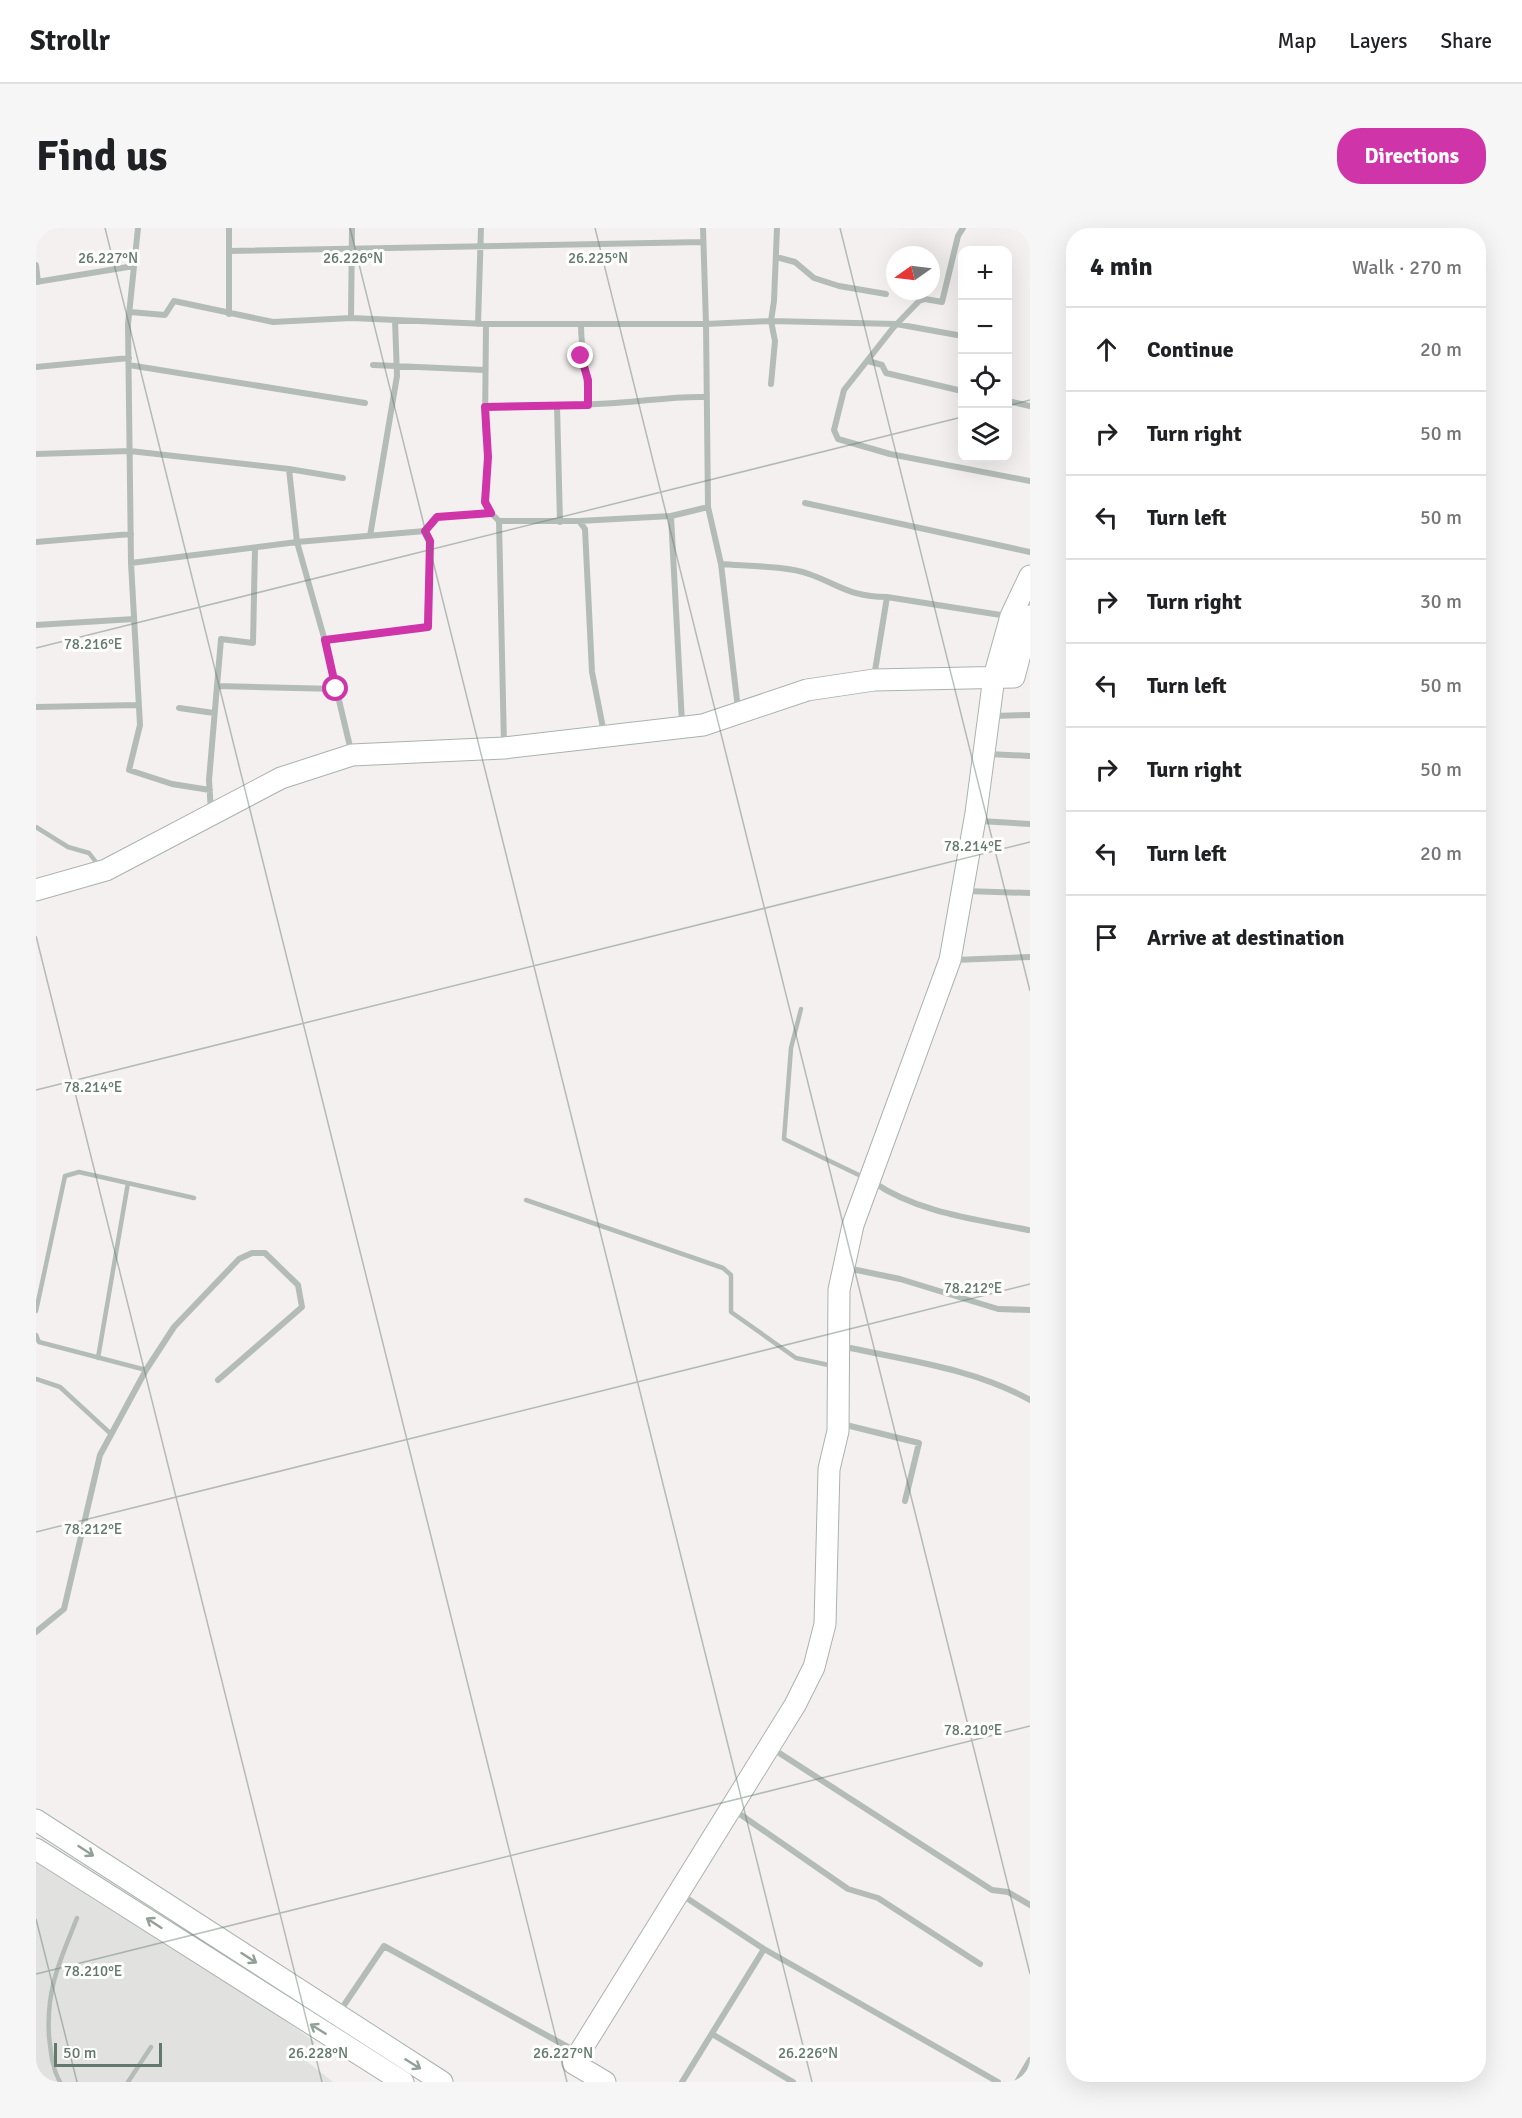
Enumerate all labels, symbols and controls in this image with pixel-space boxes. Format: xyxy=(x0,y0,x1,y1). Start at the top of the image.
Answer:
text: Strollr xyxy=(30,24,110,58)
text: Map xyxy=(1278,28,1316,54)
text: Layers xyxy=(1349,28,1407,54)
text: Share xyxy=(1440,28,1492,54)
button: Directions xyxy=(1337,128,1486,184)
text: Find us xyxy=(36,131,167,182)
north arrow xyxy=(886,246,940,300)
map controls xyxy=(958,246,1012,462)
button: + xyxy=(958,246,1012,300)
text: 26.227°N xyxy=(78,249,138,267)
text: 26.226°N xyxy=(323,249,383,267)
text: 26.225°N xyxy=(568,249,628,267)
text: 4 min xyxy=(1090,251,1153,283)
text: Walk · 270 m xyxy=(1352,255,1462,280)
button: − xyxy=(958,300,1012,354)
icon: ahead xyxy=(1090,333,1123,366)
text: Continue xyxy=(1147,336,1234,363)
text: 20 m xyxy=(1420,337,1462,362)
route end xyxy=(567,342,593,368)
button: locate xyxy=(958,354,1012,408)
button: layers xyxy=(958,408,1012,462)
icon: right xyxy=(1090,417,1123,450)
text: Turn right xyxy=(1147,420,1242,447)
text: 50 m xyxy=(1420,421,1462,446)
icon: left xyxy=(1090,501,1123,534)
text: Turn left xyxy=(1147,504,1227,531)
text: 50 m xyxy=(1420,505,1462,530)
icon: right xyxy=(1090,585,1123,618)
text: Turn right xyxy=(1147,588,1242,615)
text: 30 m xyxy=(1420,589,1462,614)
text: 78.216°E xyxy=(64,635,122,653)
icon: left xyxy=(1090,669,1123,702)
text: Turn left xyxy=(1147,672,1227,699)
text: 50 m xyxy=(1420,673,1462,698)
route start xyxy=(322,675,348,701)
icon: right xyxy=(1090,753,1123,786)
text: Turn right xyxy=(1147,756,1242,783)
text: 50 m xyxy=(1420,757,1462,782)
text: 78.214°E xyxy=(944,837,1002,855)
icon: left xyxy=(1090,837,1123,870)
text: Turn left xyxy=(1147,840,1227,867)
text: 20 m xyxy=(1420,841,1462,866)
icon: arrive xyxy=(1090,921,1123,954)
text: Arrive at destination xyxy=(1147,924,1344,951)
text: 78.214°E xyxy=(64,1078,122,1096)
text: 78.212°E xyxy=(944,1279,1002,1297)
text: 78.212°E xyxy=(64,1520,122,1538)
text: 78.210°E xyxy=(944,1721,1002,1739)
one-way arrow xyxy=(77,1845,94,1857)
one-way arrow xyxy=(146,1916,163,1928)
one-way arrow xyxy=(240,1952,256,1964)
text: 78.210°E xyxy=(64,1962,122,1980)
one-way arrow xyxy=(310,2023,327,2035)
scale bar xyxy=(54,2040,162,2068)
text: 50 m xyxy=(63,2043,97,2063)
text: 26.228°N xyxy=(288,2044,348,2062)
text: 26.227°N xyxy=(533,2044,593,2062)
text: 26.226°N xyxy=(778,2044,838,2062)
one-way arrow xyxy=(404,2058,421,2070)

